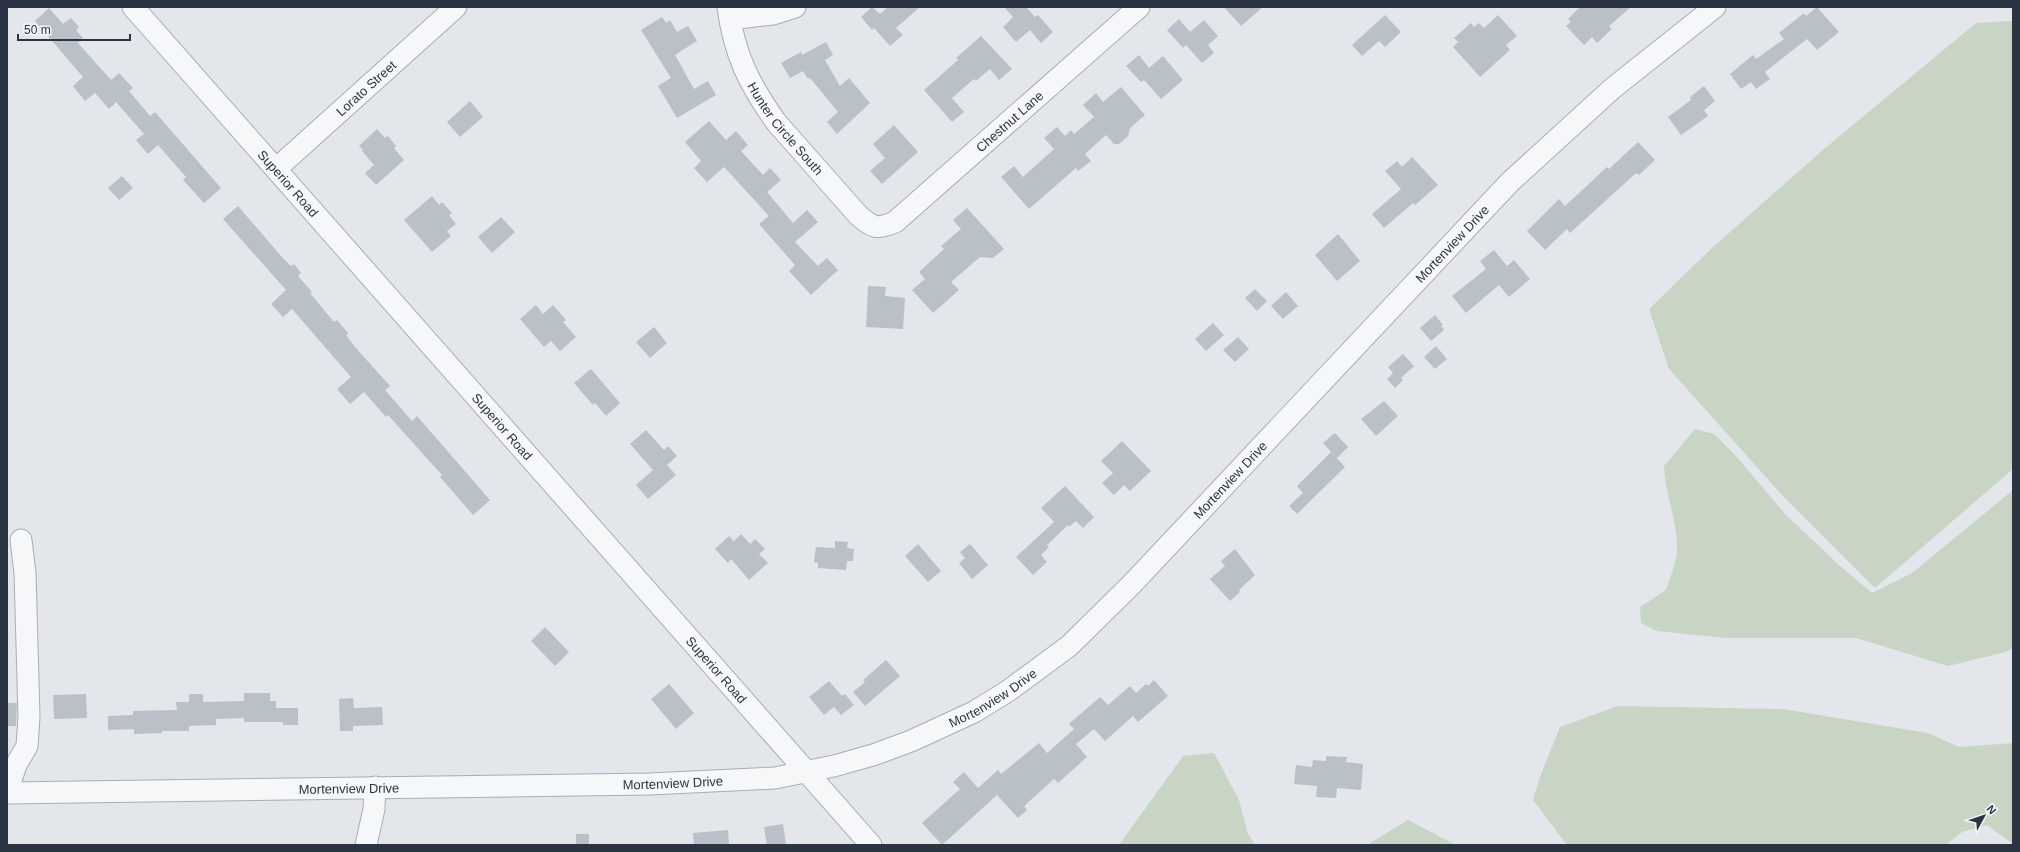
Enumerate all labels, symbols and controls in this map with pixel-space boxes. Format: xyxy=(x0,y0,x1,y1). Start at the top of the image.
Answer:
scale bar xyxy=(18,16,130,42)
text: 50 m xyxy=(24,23,51,37)
street label: Lorato Street xyxy=(333,57,399,119)
street label: Hunter Circle South xyxy=(745,80,826,178)
street label: Chestnut Lane xyxy=(973,88,1046,155)
street label: Superior Road xyxy=(255,147,322,220)
street label: Mortenview Drive xyxy=(1412,202,1492,285)
street label: Superior Road xyxy=(469,390,536,463)
street label: Mortenview Drive xyxy=(1190,438,1270,522)
street label: Superior Road xyxy=(683,633,750,706)
street label: Mortenview Drive xyxy=(946,665,1039,730)
street label: Mortenview Drive xyxy=(623,773,723,792)
street label: Mortenview Drive xyxy=(299,780,399,796)
north arrow xyxy=(1964,796,2004,836)
text: N xyxy=(1985,803,1999,817)

